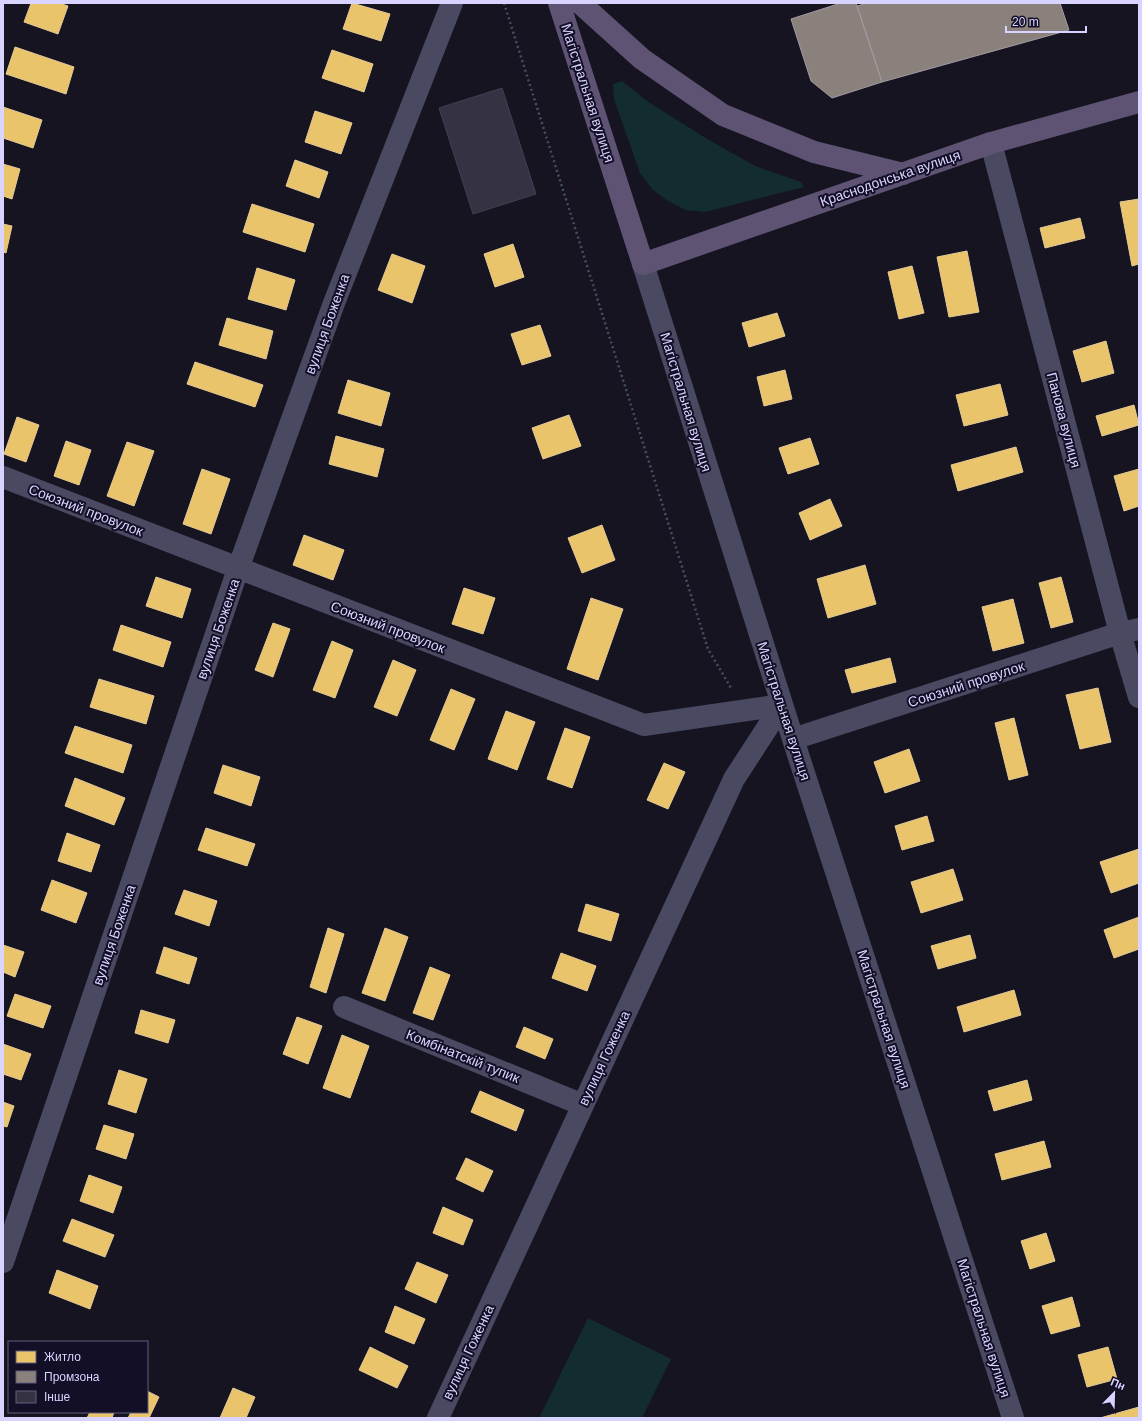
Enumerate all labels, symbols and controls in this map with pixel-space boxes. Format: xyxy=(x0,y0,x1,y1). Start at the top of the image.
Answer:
scale bar xyxy=(1006,8,1086,34)
text: 20 m xyxy=(1012,15,1039,29)
street label: Магістральная вулиця xyxy=(558,22,618,164)
street label: Краснодонська вулиця xyxy=(818,146,962,210)
street label: вулиця Боженка xyxy=(301,272,353,376)
street label: Магістральная вулиця xyxy=(657,330,715,474)
street label: Панова вулиця xyxy=(1044,371,1084,469)
street label: Союзний провулок xyxy=(27,481,146,540)
street label: вулиця Боженка xyxy=(193,576,243,681)
street label: Союзний провулок xyxy=(329,598,448,657)
street label: Магістральная вулиця xyxy=(754,640,814,782)
street label: Союзний провулок xyxy=(906,657,1027,710)
street label: вулиця Боженка xyxy=(89,882,139,987)
street label: Магістральная вулиця xyxy=(854,948,914,1090)
street label: вулиця Гоженка xyxy=(575,1008,633,1108)
street label: Комбінатскій тупик xyxy=(404,1026,523,1086)
street label: Магістральная вулиця xyxy=(954,1257,1014,1399)
street label: вулиця Гоженка xyxy=(439,1302,497,1402)
legend xyxy=(8,1341,148,1413)
text: Житло xyxy=(44,1350,81,1364)
text: Промзона xyxy=(44,1370,100,1384)
north arrow xyxy=(1094,1373,1134,1413)
text: Пн xyxy=(1109,1375,1127,1392)
text: Інше xyxy=(44,1390,71,1404)

